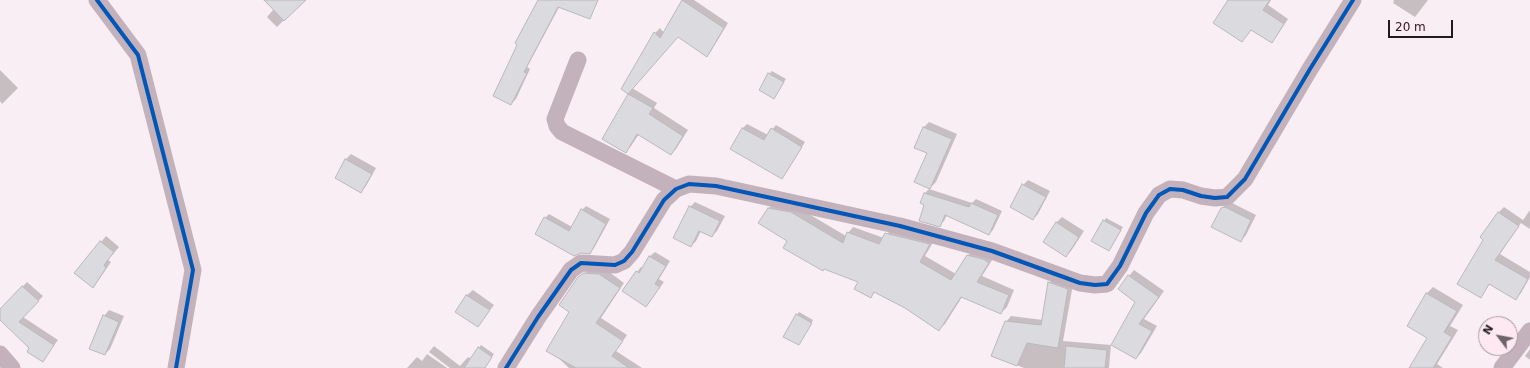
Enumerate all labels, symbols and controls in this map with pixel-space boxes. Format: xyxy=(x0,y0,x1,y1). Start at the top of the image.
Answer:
scale bar xyxy=(1390,12,1455,38)
text: 20 m xyxy=(1395,20,1426,34)
north arrow xyxy=(1478,316,1518,356)
text: N xyxy=(1480,323,1496,337)

